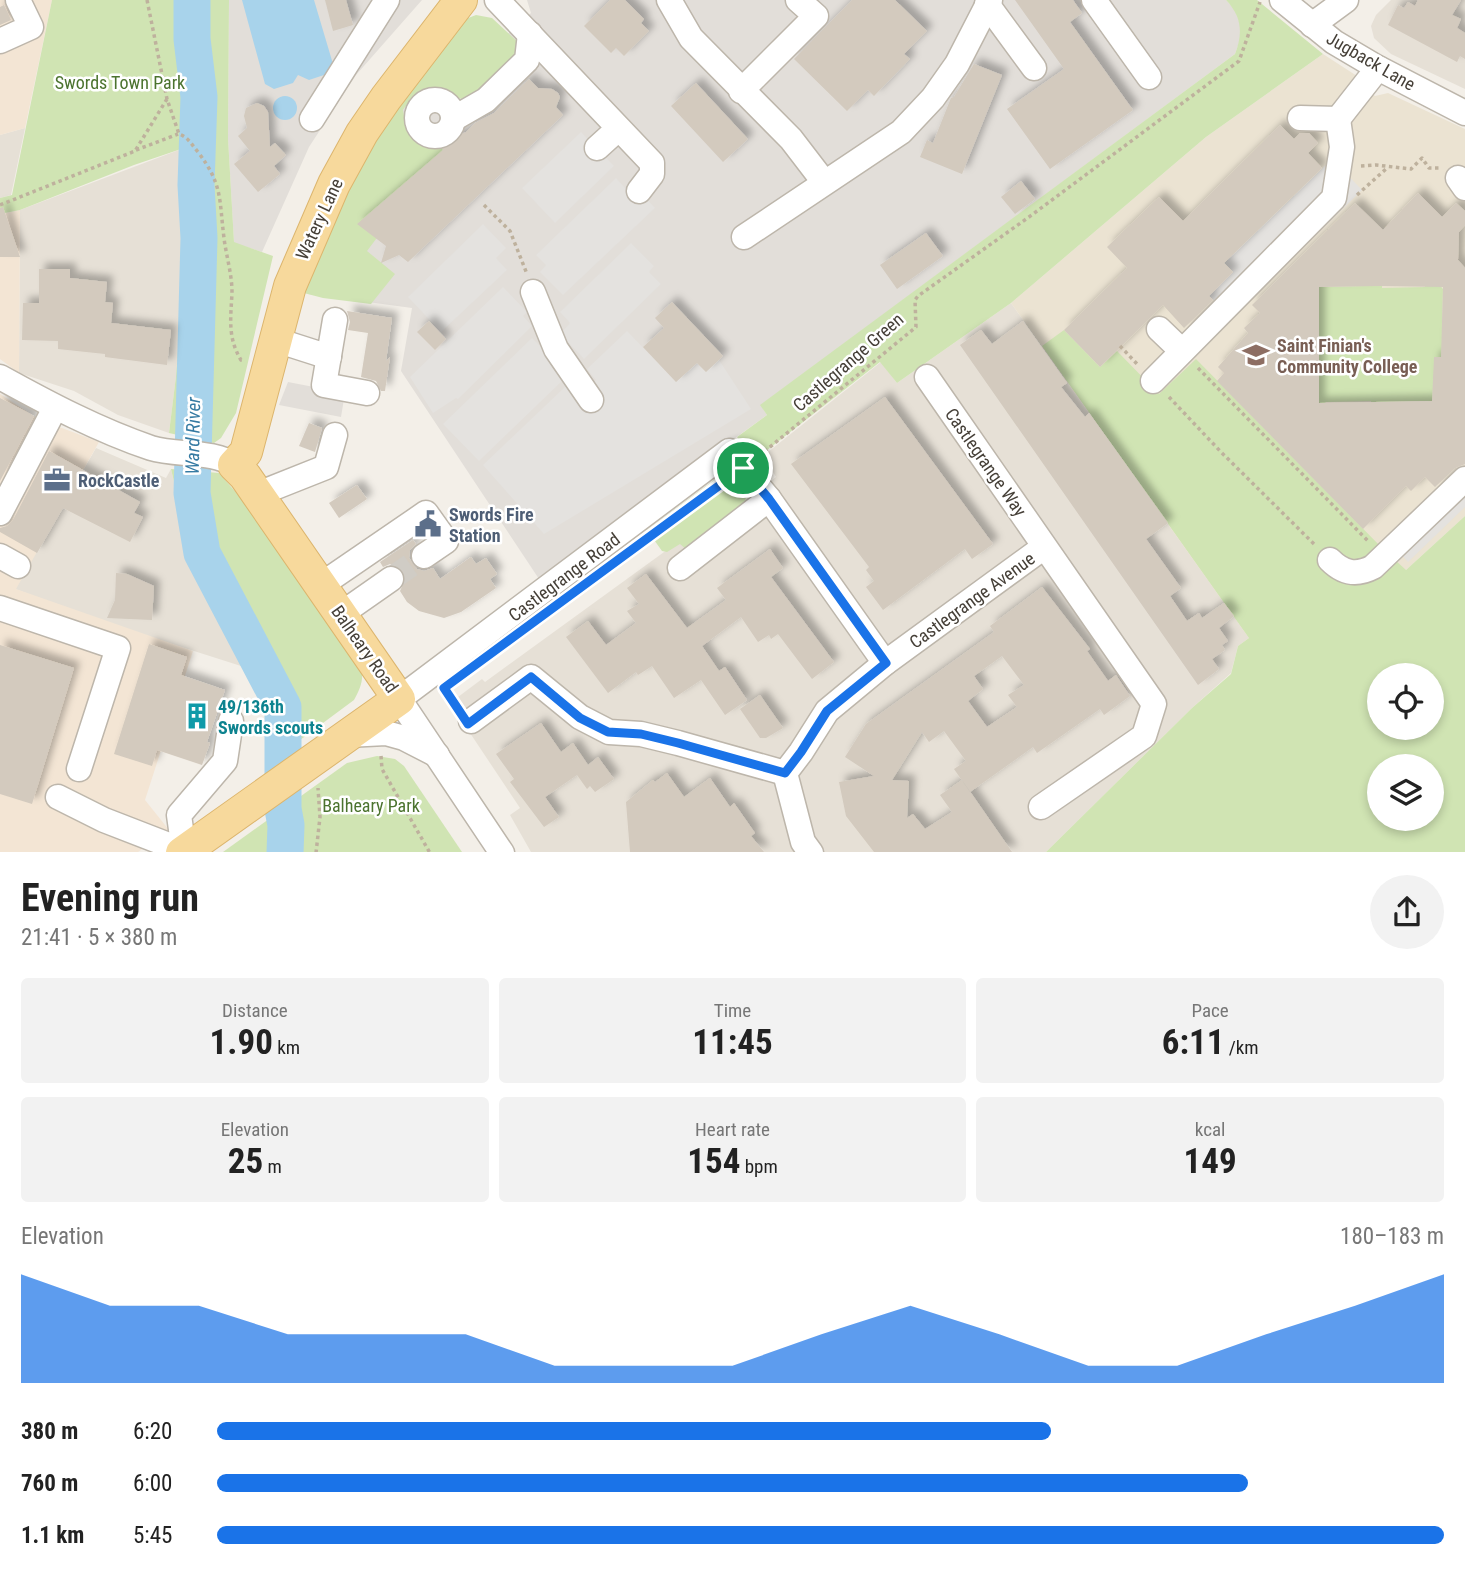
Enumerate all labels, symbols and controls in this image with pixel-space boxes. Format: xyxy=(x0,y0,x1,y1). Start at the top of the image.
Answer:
street label: Jugback Lane xyxy=(1323,27,1419,95)
park label: Swords Town Park xyxy=(55,72,185,93)
street label: Watery Lane xyxy=(291,175,347,263)
street label: Castlegrange Green xyxy=(789,308,907,416)
place label: Saint Finian's Community College xyxy=(1277,335,1418,377)
school or university icon: Saint Finian's Community College xyxy=(1241,340,1271,370)
water label: Ward River xyxy=(181,397,205,475)
street label: Castlegrange Way xyxy=(941,404,1031,521)
pin xyxy=(713,438,773,498)
icon: arrive xyxy=(724,449,762,487)
office icon: RockCastle xyxy=(42,465,72,495)
place label: RockCastle xyxy=(78,470,160,491)
place label: Swords Fire Station xyxy=(449,504,534,546)
public building icon: Swords Fire Station xyxy=(413,509,443,539)
street label: Castlegrange Road xyxy=(504,528,624,626)
street label: Castlegrange Avenue xyxy=(905,548,1039,652)
street label: Balheary Road xyxy=(327,601,403,697)
map controls xyxy=(1367,663,1444,831)
button: locate xyxy=(1367,663,1444,740)
place label: 49/136th Swords scouts xyxy=(218,696,323,738)
building icon: 49/136th Swords scouts xyxy=(182,701,212,731)
button: layers xyxy=(1367,754,1444,831)
park label: Balheary Park xyxy=(322,795,420,816)
button: share xyxy=(1370,875,1444,949)
text: Evening run xyxy=(21,876,199,920)
text: 21:41 · 5 × 380 m xyxy=(21,924,177,951)
text: Distance xyxy=(222,999,288,1022)
text: Time xyxy=(714,999,751,1022)
text: Pace xyxy=(1192,999,1229,1022)
text: 1.90 xyxy=(210,1022,273,1063)
text: 11:45 xyxy=(692,1022,773,1063)
text: 6:11 xyxy=(1162,1022,1224,1063)
text: km xyxy=(273,1036,300,1059)
text: /km xyxy=(1224,1036,1259,1059)
text: Elevation xyxy=(221,1118,289,1141)
text: Heart rate xyxy=(695,1118,770,1141)
text: kcal xyxy=(1195,1118,1225,1141)
text: 25 xyxy=(228,1141,263,1182)
text: 154 xyxy=(687,1141,740,1182)
text: 149 xyxy=(1184,1141,1237,1182)
text: m xyxy=(263,1155,282,1178)
text: bpm xyxy=(740,1155,778,1178)
text: Elevation xyxy=(21,1223,104,1250)
text: 180–183 m xyxy=(1340,1223,1444,1250)
text: 380 m xyxy=(21,1418,78,1445)
text: 6:20 xyxy=(133,1418,172,1445)
text: 760 m xyxy=(21,1470,78,1497)
text: 6:00 xyxy=(133,1470,172,1497)
text: 1.1 km xyxy=(21,1522,84,1549)
text: 5:45 xyxy=(133,1522,172,1549)

